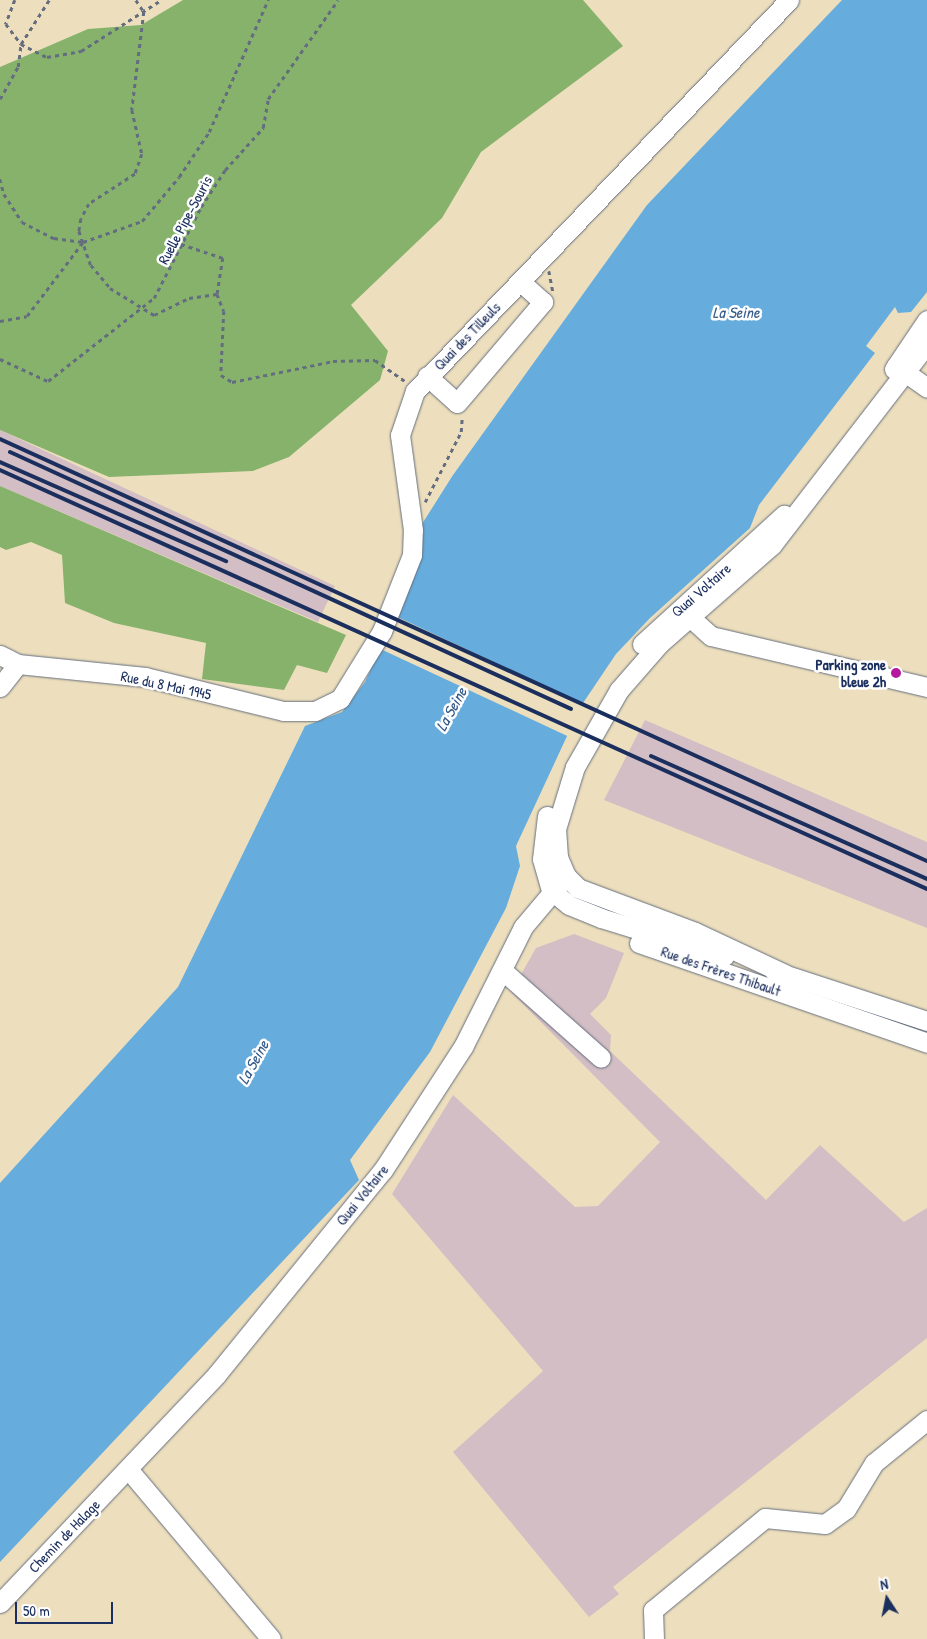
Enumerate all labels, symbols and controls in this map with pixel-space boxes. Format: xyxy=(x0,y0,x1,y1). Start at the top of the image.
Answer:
street label: Ruelle Pipe-Souris xyxy=(154,173,216,267)
street label: Quai des Tilleuls xyxy=(430,298,504,374)
water label: La Seine xyxy=(713,302,759,322)
street label: Quai Voltaire xyxy=(668,559,734,621)
place label: Parking zone bleue 2h xyxy=(815,655,886,690)
street label: Rue du 8 Mai 1945 xyxy=(119,667,213,703)
marker: Parking zone bleue 2h xyxy=(890,667,902,679)
water label: La Seine xyxy=(431,684,471,734)
street label: Rue des Frères Thibault xyxy=(659,942,783,1000)
water label: La Seine xyxy=(233,1037,273,1087)
street label: Quai Voltaire xyxy=(332,1161,392,1229)
street label: Chemin de Halage xyxy=(25,1496,103,1576)
north arrow xyxy=(862,1574,912,1624)
text: N xyxy=(879,1574,890,1594)
scale bar xyxy=(18,1592,115,1624)
text: 50 m xyxy=(23,1600,50,1621)

